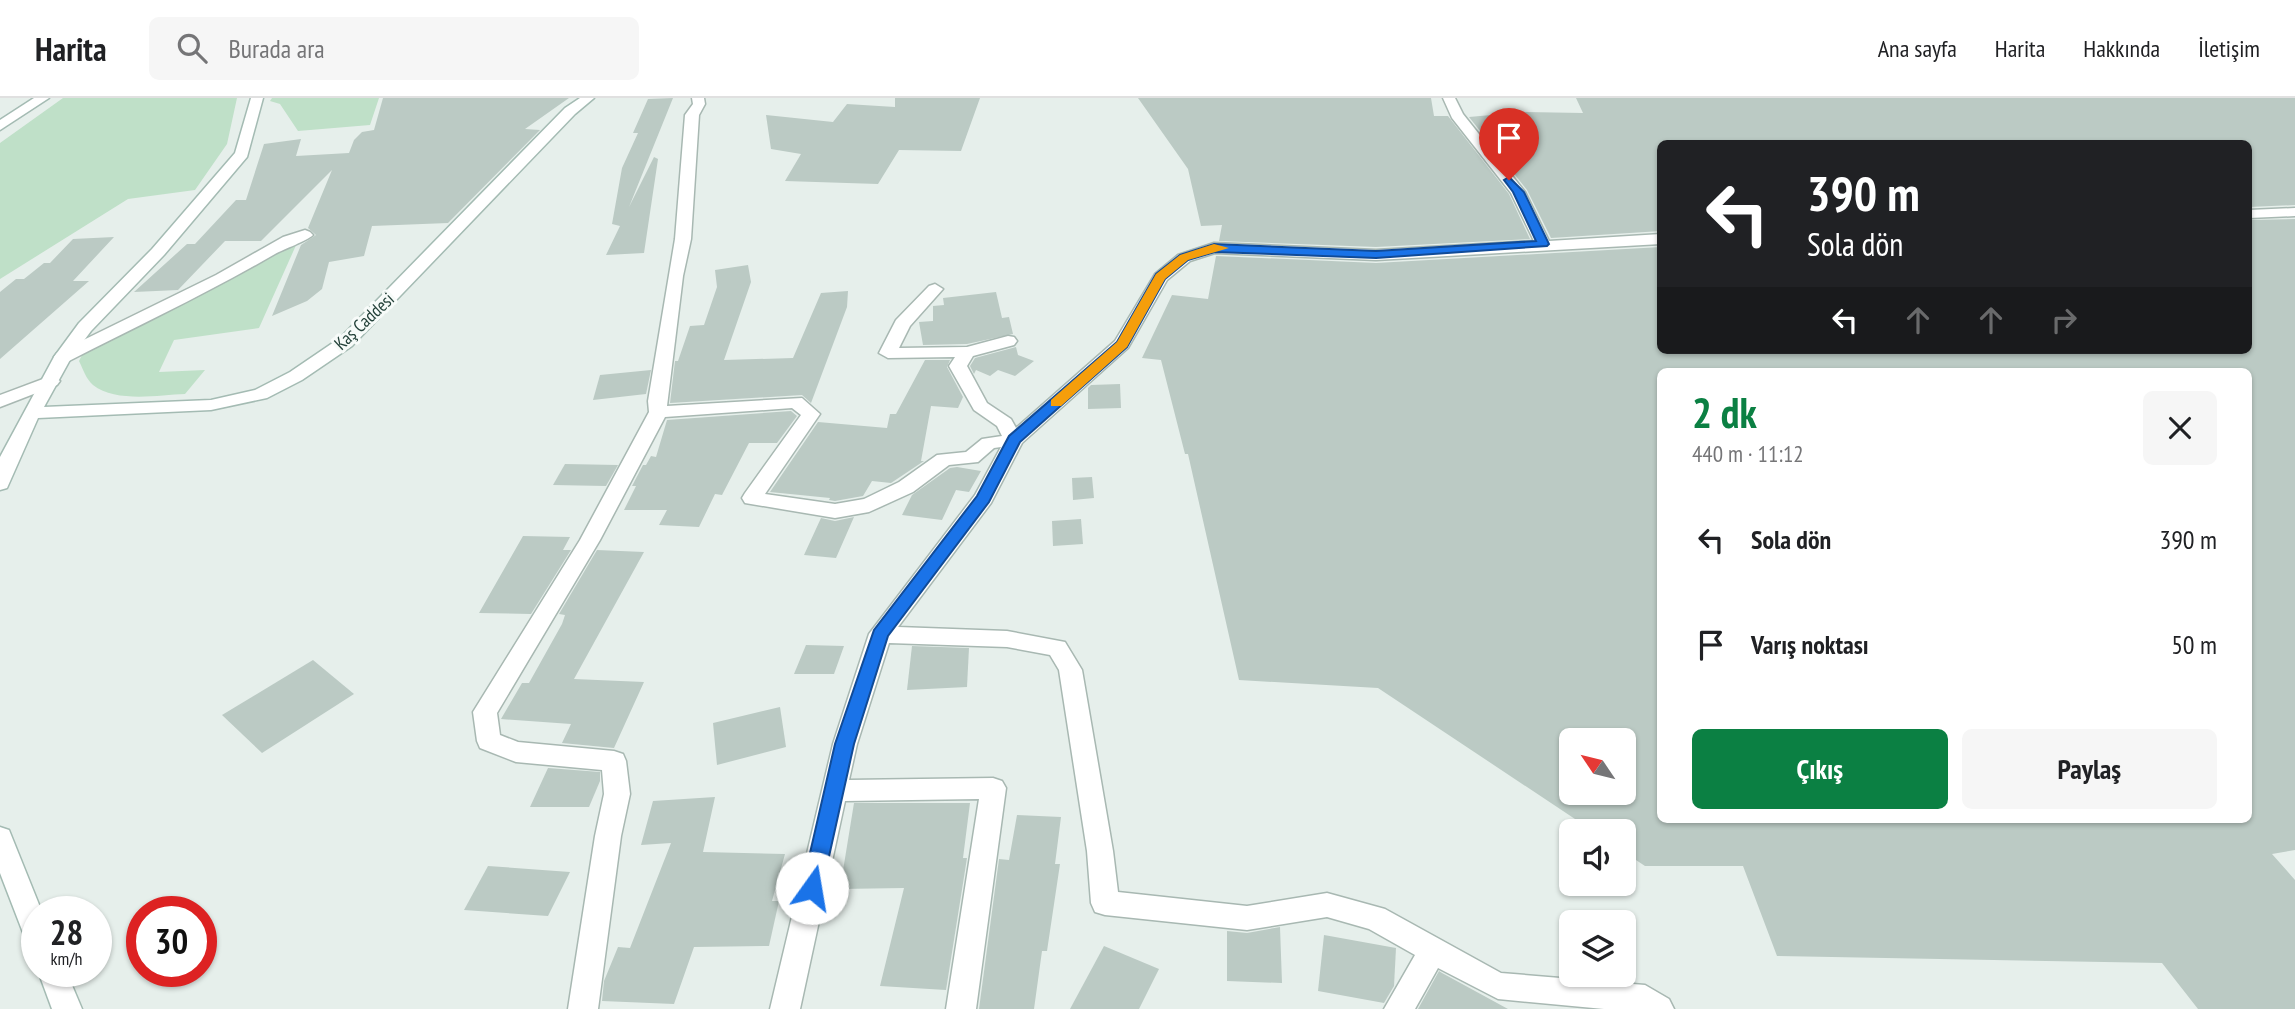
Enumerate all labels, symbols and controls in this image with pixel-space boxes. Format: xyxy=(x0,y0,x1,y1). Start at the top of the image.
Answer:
search box xyxy=(149,17,639,80)
text: Harita xyxy=(35,27,107,70)
icon: search xyxy=(173,29,211,67)
text: Burada ara xyxy=(229,32,325,65)
text: Ana sayfa xyxy=(1878,33,1957,64)
text: Harita xyxy=(1995,33,2045,64)
text: Hakkında xyxy=(2083,33,2160,64)
text: İletişim xyxy=(2198,33,2260,64)
pin xyxy=(1479,108,1539,180)
icon: arrive xyxy=(1490,119,1528,157)
text: 390 m xyxy=(1807,161,1920,225)
icon: left xyxy=(1692,168,1783,259)
text: Sola dön xyxy=(1807,223,1903,265)
street label: Kaş Caddesi xyxy=(329,287,399,355)
icon: left xyxy=(1826,301,1864,339)
icon: ahead xyxy=(1899,301,1937,339)
icon: ahead xyxy=(1972,301,2010,339)
icon: right xyxy=(2045,301,2083,339)
text: 2 dk xyxy=(1692,385,1757,440)
button: close xyxy=(2143,391,2217,465)
text: 440 m · 11:12 xyxy=(1692,439,1804,468)
icon: left xyxy=(1692,521,1730,559)
text: Sola dön xyxy=(1751,523,1831,556)
text: 390 m xyxy=(2159,523,2217,556)
icon: arrive xyxy=(1692,626,1730,664)
text: Varış noktası xyxy=(1751,628,1869,661)
text: 50 m xyxy=(2171,628,2217,661)
north arrow xyxy=(1559,728,1636,805)
map controls xyxy=(1559,728,1636,987)
button: Çıkış xyxy=(1692,729,1948,809)
button: Paylaş xyxy=(1962,729,2217,809)
button: sound xyxy=(1559,819,1636,896)
position arrow xyxy=(775,851,849,925)
speed limit sign: 30 xyxy=(126,896,217,987)
text: 28 xyxy=(50,909,83,955)
button: layers xyxy=(1559,910,1636,987)
text: km/h xyxy=(51,947,82,970)

